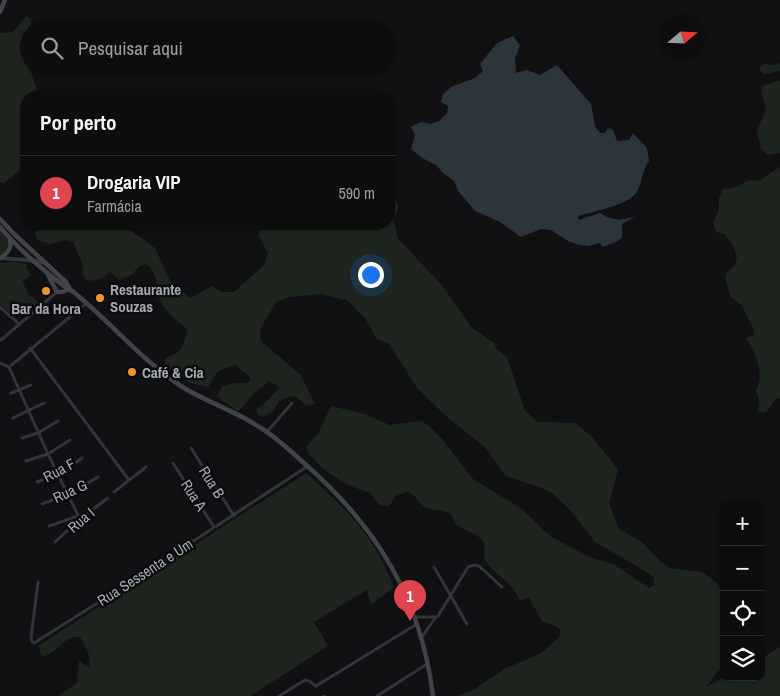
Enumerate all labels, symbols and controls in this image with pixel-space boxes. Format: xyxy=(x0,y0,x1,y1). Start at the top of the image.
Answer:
north arrow xyxy=(660,15,705,60)
search box xyxy=(20,20,395,75)
icon: search xyxy=(38,34,66,62)
text: Pesquisar aqui xyxy=(78,35,183,61)
text: Por perto xyxy=(40,108,117,137)
text: Drogaria VIP xyxy=(87,169,181,195)
text: 1 xyxy=(52,182,60,204)
text: 590 m xyxy=(339,182,375,204)
text: Farmácia xyxy=(87,195,142,217)
your location xyxy=(358,262,384,288)
place label: Restaurante Souzas xyxy=(110,279,181,317)
marker: Bar da Hora xyxy=(40,285,52,297)
marker: Restaurante Souzas xyxy=(94,292,106,304)
place label: Bar da Hora xyxy=(11,298,81,319)
place label: Café & Cia xyxy=(142,362,204,383)
marker: Café & Cia xyxy=(126,366,138,378)
street label: Rua F xyxy=(39,453,79,487)
street label: Rua B xyxy=(194,462,230,502)
street label: Rua G xyxy=(49,474,91,508)
street label: Rua A xyxy=(176,475,212,515)
map controls xyxy=(720,501,765,681)
button: + xyxy=(720,501,765,546)
street label: Rua I xyxy=(63,503,99,537)
street label: Rua Sessenta e Um xyxy=(93,533,197,611)
button: − xyxy=(720,546,765,591)
pin: 1 xyxy=(394,580,426,621)
button: locate xyxy=(720,591,765,636)
button: layers xyxy=(720,636,765,681)

